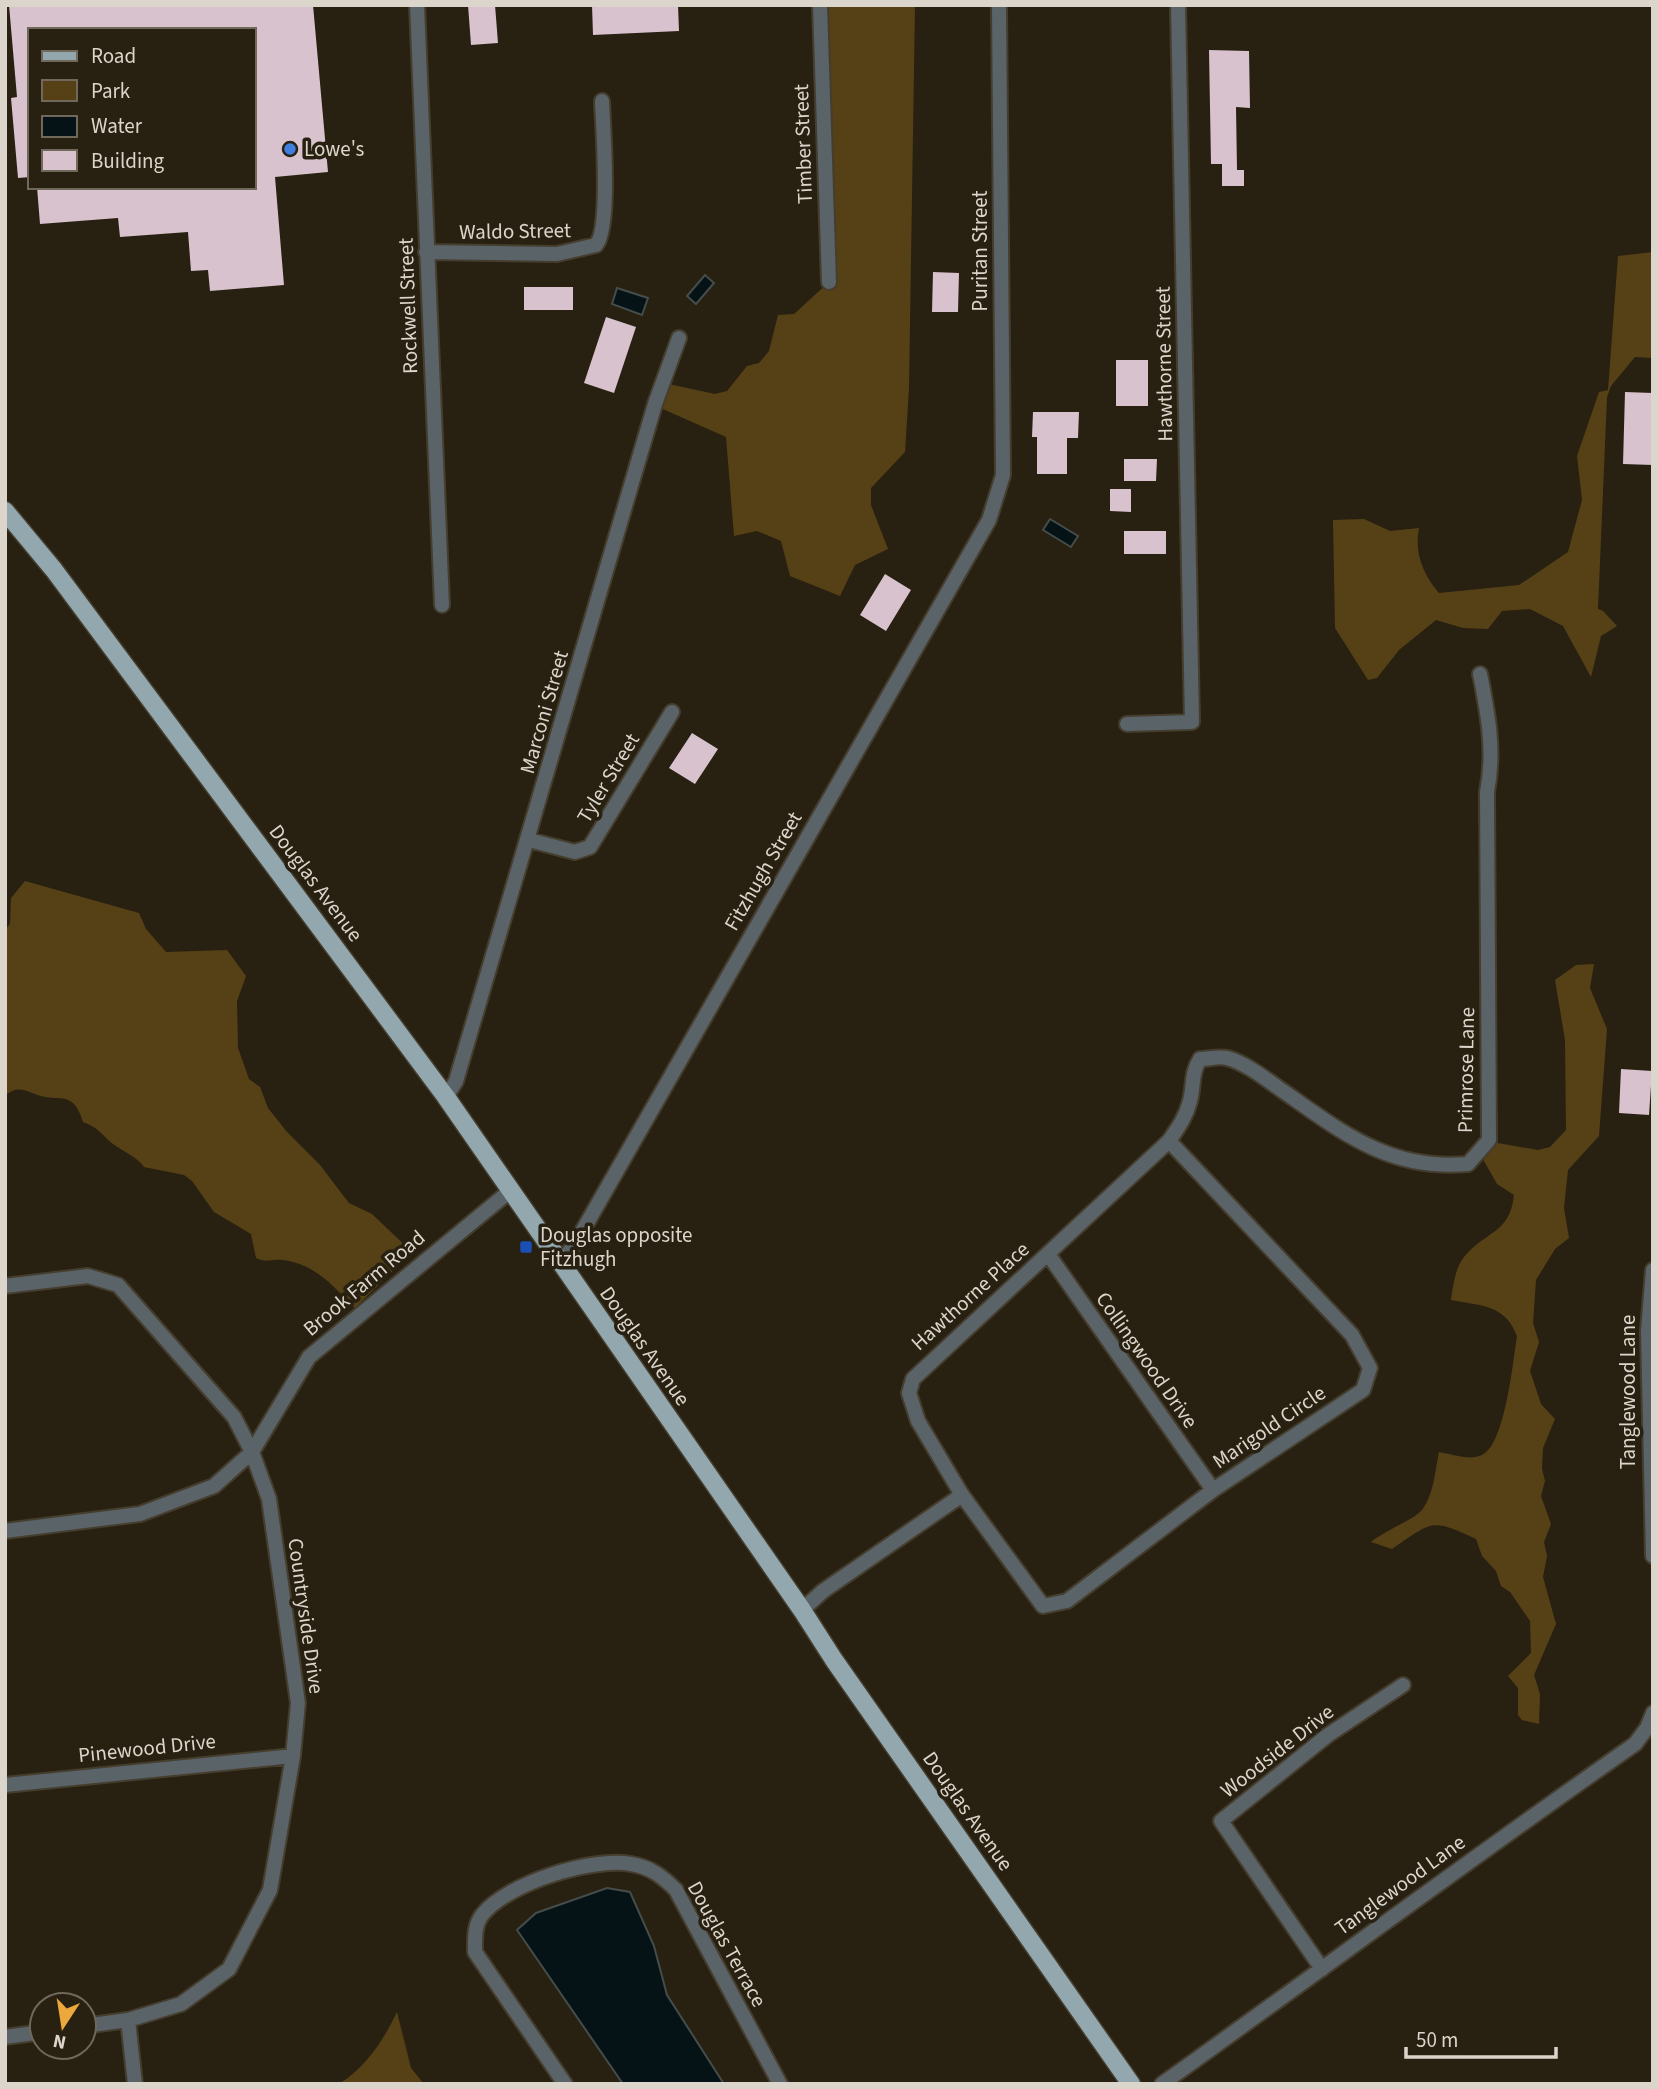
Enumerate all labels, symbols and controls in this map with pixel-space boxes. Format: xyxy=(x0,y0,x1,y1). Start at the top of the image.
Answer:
legend xyxy=(28,28,256,189)
text: Road xyxy=(91,41,136,71)
text: Park xyxy=(91,76,131,106)
street label: Timber Street xyxy=(786,84,820,204)
text: Water xyxy=(91,111,143,141)
place label: Lowe's xyxy=(304,134,365,164)
marker: Lowe's xyxy=(282,141,298,157)
text: Building xyxy=(91,146,165,176)
street label: Puritan Street xyxy=(965,190,995,312)
street label: Waldo Street xyxy=(459,215,571,247)
street label: Rockwell Street xyxy=(391,237,425,375)
street label: Hawthorne Street xyxy=(1148,286,1180,442)
street label: Marconi Street xyxy=(512,647,576,777)
street label: Tyler Street xyxy=(569,727,647,829)
street label: Fitzhugh Street xyxy=(717,806,809,936)
street label: Douglas Avenue xyxy=(262,818,370,948)
street label: Primrose Lane xyxy=(1450,1007,1482,1133)
place label: Douglas opposite Fitzhugh xyxy=(540,1220,692,1274)
street label: Brook Farm Road xyxy=(297,1223,431,1343)
street label: Hawthorne Place xyxy=(904,1235,1036,1357)
marker: Douglas opposite Fitzhugh xyxy=(518,1239,534,1255)
street label: Douglas Avenue xyxy=(593,1280,697,1412)
street label: Collingwood Drive xyxy=(1089,1286,1205,1434)
street label: Tanglewood Lane xyxy=(1613,1315,1643,1469)
street label: Marigold Circle xyxy=(1206,1378,1332,1476)
street label: Countryside Drive xyxy=(280,1536,332,1696)
street label: Woodside Drive xyxy=(1214,1697,1340,1805)
street label: Pinewood Drive xyxy=(77,1726,217,1770)
street label: Douglas Avenue xyxy=(916,1745,1020,1877)
street label: Tanglewood Lane xyxy=(1329,1827,1471,1943)
street label: Douglas Terrace xyxy=(680,1876,774,2012)
north arrow xyxy=(28,1991,98,2061)
scale bar xyxy=(1406,2016,1556,2060)
text: 50 m xyxy=(1416,2025,1458,2055)
text: N xyxy=(51,2027,69,2056)

